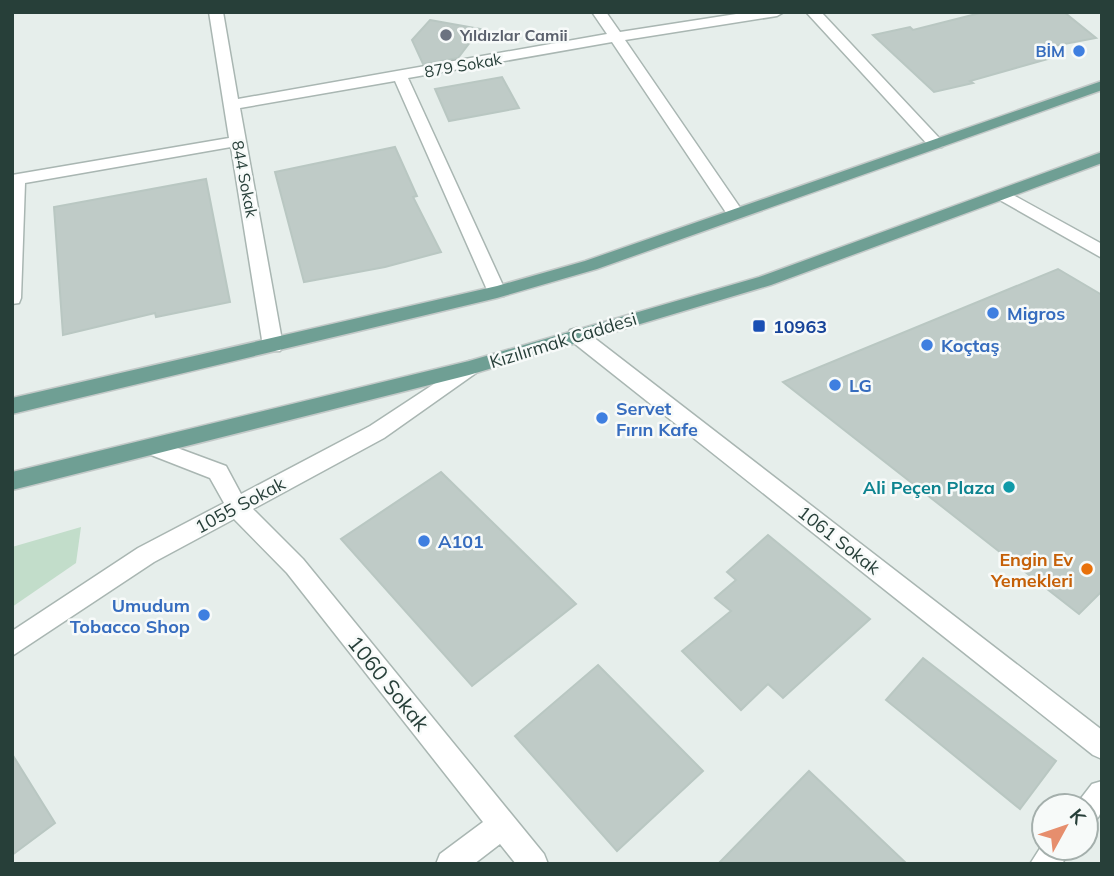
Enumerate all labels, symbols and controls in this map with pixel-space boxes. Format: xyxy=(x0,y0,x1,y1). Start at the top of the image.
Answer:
place label: Yıldızlar Camii xyxy=(459,25,568,45)
marker: Yıldızlar Camii xyxy=(438,27,454,43)
place label: BİM xyxy=(1035,41,1065,61)
marker: BİM xyxy=(1071,43,1087,59)
street label: 879 Sokak xyxy=(423,48,504,82)
street label: 844 Sokak xyxy=(228,139,262,220)
place label: Migros xyxy=(1007,302,1065,325)
marker: Migros xyxy=(985,305,1001,321)
street label: Kızılırmak Caddesi xyxy=(487,307,639,373)
place label: 10963 xyxy=(773,315,827,338)
marker: 10963 xyxy=(751,318,767,334)
place label: Koçtaş xyxy=(941,334,1000,357)
marker: Koçtaş xyxy=(919,337,935,353)
place label: LG xyxy=(849,374,872,397)
marker: LG xyxy=(827,377,843,393)
place label: Servet Fırın Kafe xyxy=(616,397,698,441)
marker: Servet Fırın Kafe xyxy=(594,410,610,426)
street label: 1055 Sokak xyxy=(191,471,290,538)
place label: Ali Peçen Plaza xyxy=(863,476,995,499)
marker: Ali Peçen Plaza xyxy=(1001,479,1017,495)
street label: 1061 Sokak xyxy=(793,501,886,580)
place label: A101 xyxy=(438,530,484,553)
marker: A101 xyxy=(416,533,432,549)
place label: Engin Ev Yemekleri xyxy=(990,548,1073,592)
marker: Engin Ev Yemekleri xyxy=(1079,561,1095,577)
place label: Umudum Tobacco Shop xyxy=(70,594,190,638)
marker: Umudum Tobacco Shop xyxy=(196,607,212,623)
street label: 1060 Sokak xyxy=(343,630,435,736)
north arrow xyxy=(1030,792,1100,862)
text: K xyxy=(1065,804,1092,830)

